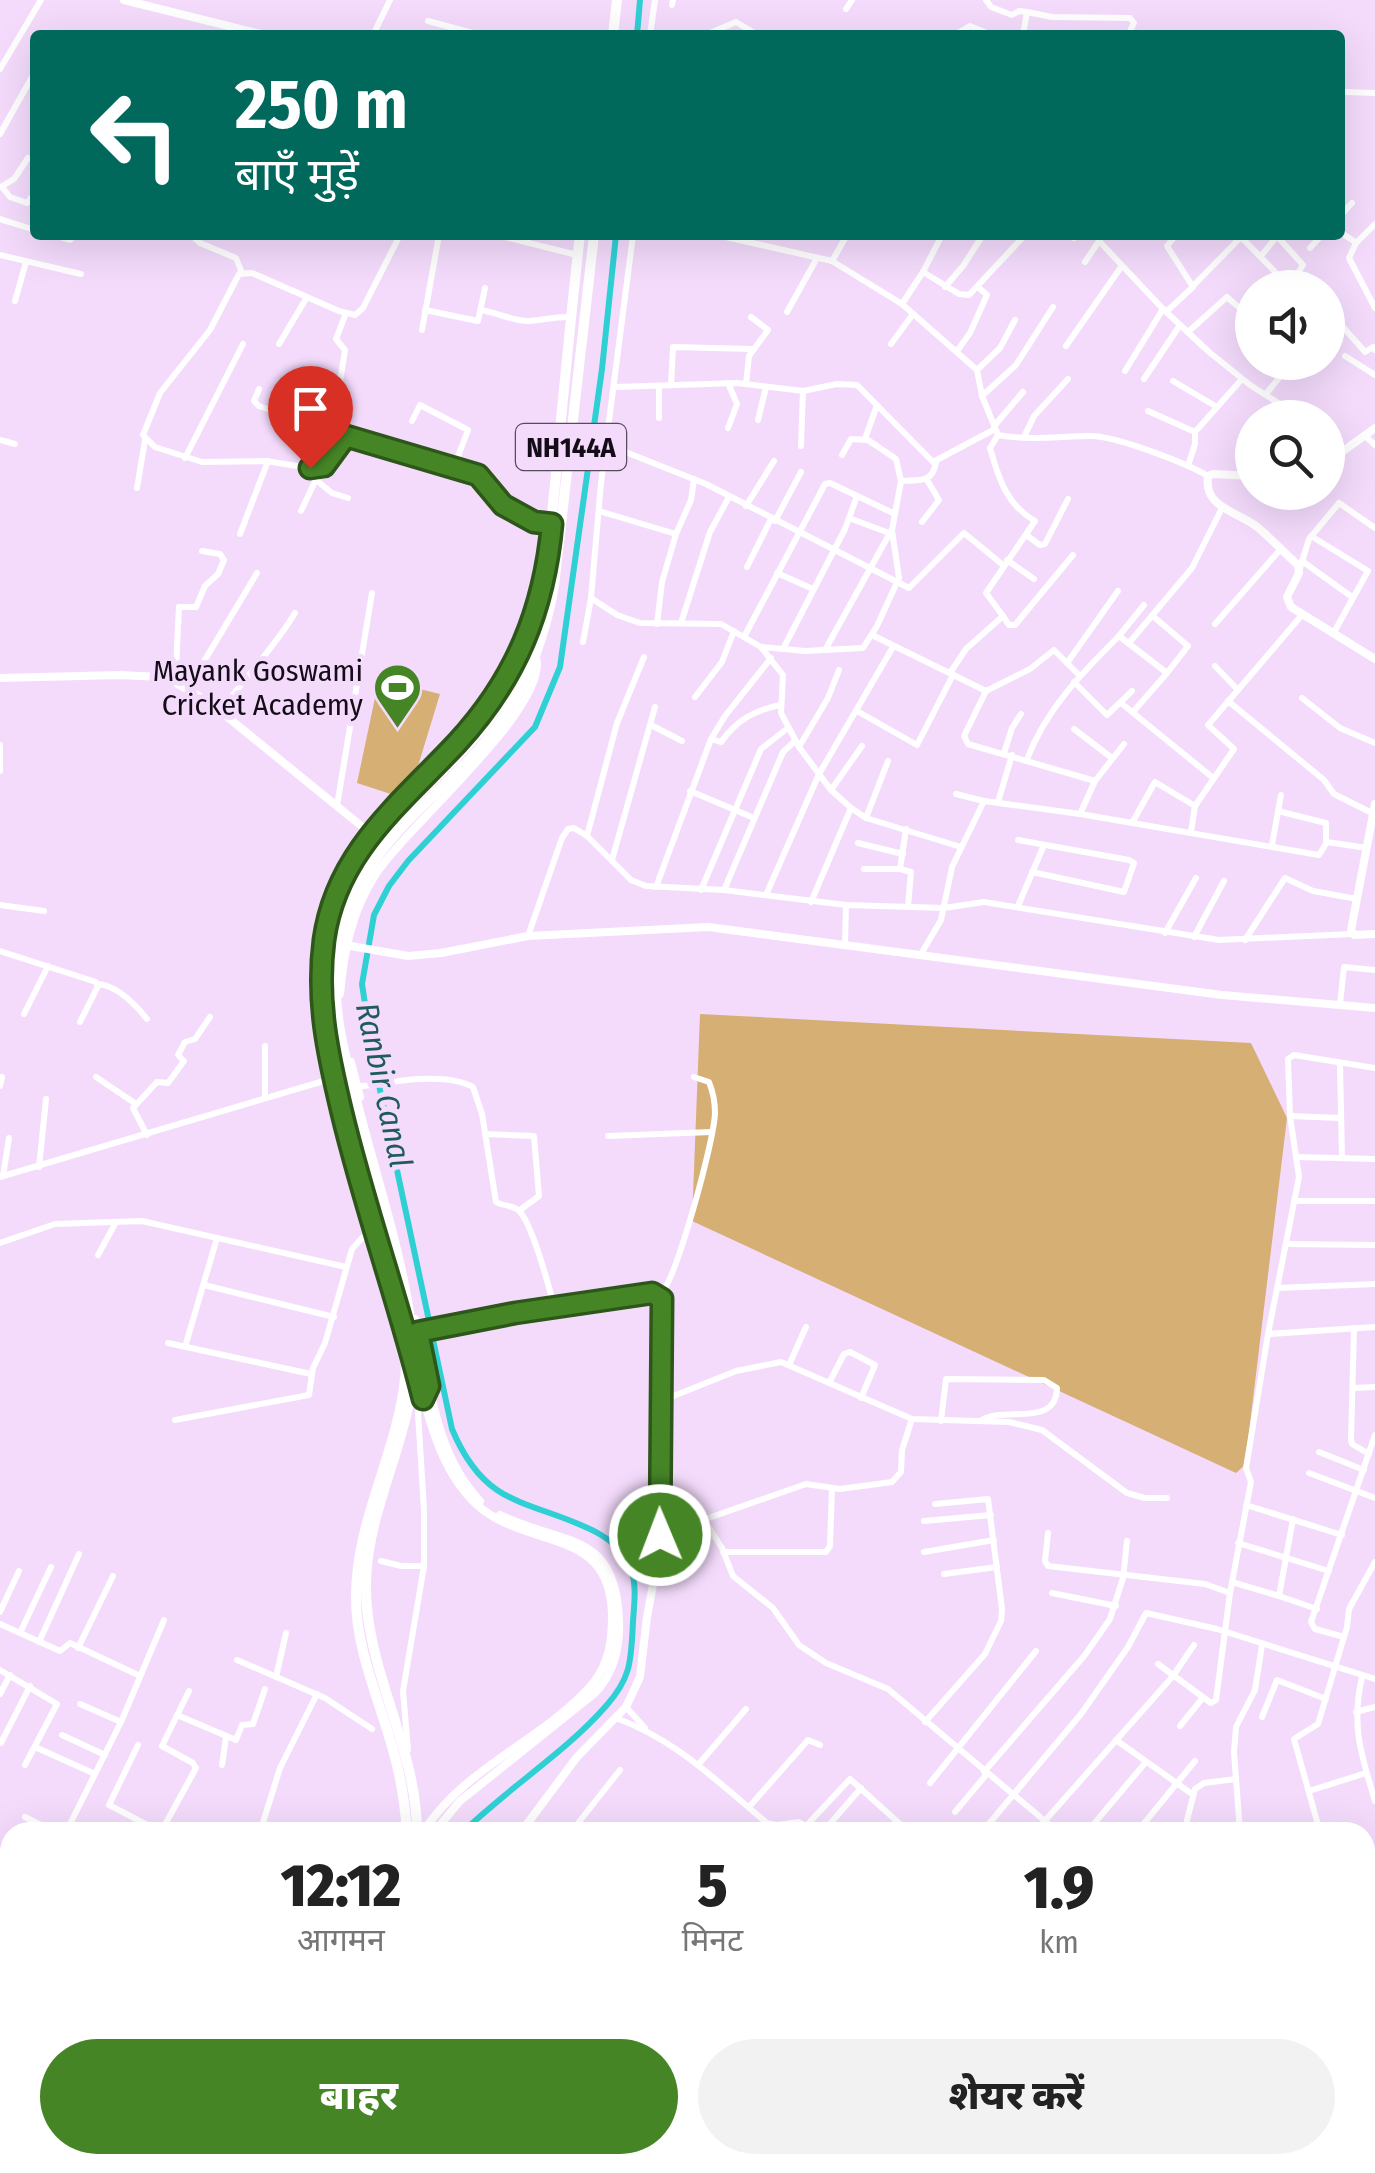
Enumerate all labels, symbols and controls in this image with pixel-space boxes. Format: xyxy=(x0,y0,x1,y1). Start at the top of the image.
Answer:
text: 250 m xyxy=(235,63,408,147)
icon: left xyxy=(70,70,200,200)
text: बाएँ मुड़ें xyxy=(235,148,359,202)
map controls xyxy=(1235,270,1345,510)
button: sound xyxy=(1235,270,1345,380)
pin xyxy=(268,366,353,469)
icon: arrive xyxy=(283,381,338,436)
button: search xyxy=(1235,400,1345,510)
road number: NH144A xyxy=(516,424,626,470)
place label: Mayank Goswami Cricket Academy xyxy=(153,653,364,723)
sports icon: Mayank Goswami Cricket Academy xyxy=(372,662,424,730)
water label: Ranbir Canal xyxy=(348,999,420,1171)
position arrow xyxy=(608,1483,712,1587)
text: 12:12 xyxy=(281,1850,401,1922)
text: 5 xyxy=(697,1850,728,1922)
text: 1.9 xyxy=(1024,1852,1094,1924)
text: आगमन xyxy=(297,1921,385,1959)
text: मिनट xyxy=(682,1921,743,1959)
text: km xyxy=(1039,1923,1079,1961)
button: बाहर xyxy=(40,2039,678,2154)
button: शेयर करें xyxy=(698,2039,1335,2154)

